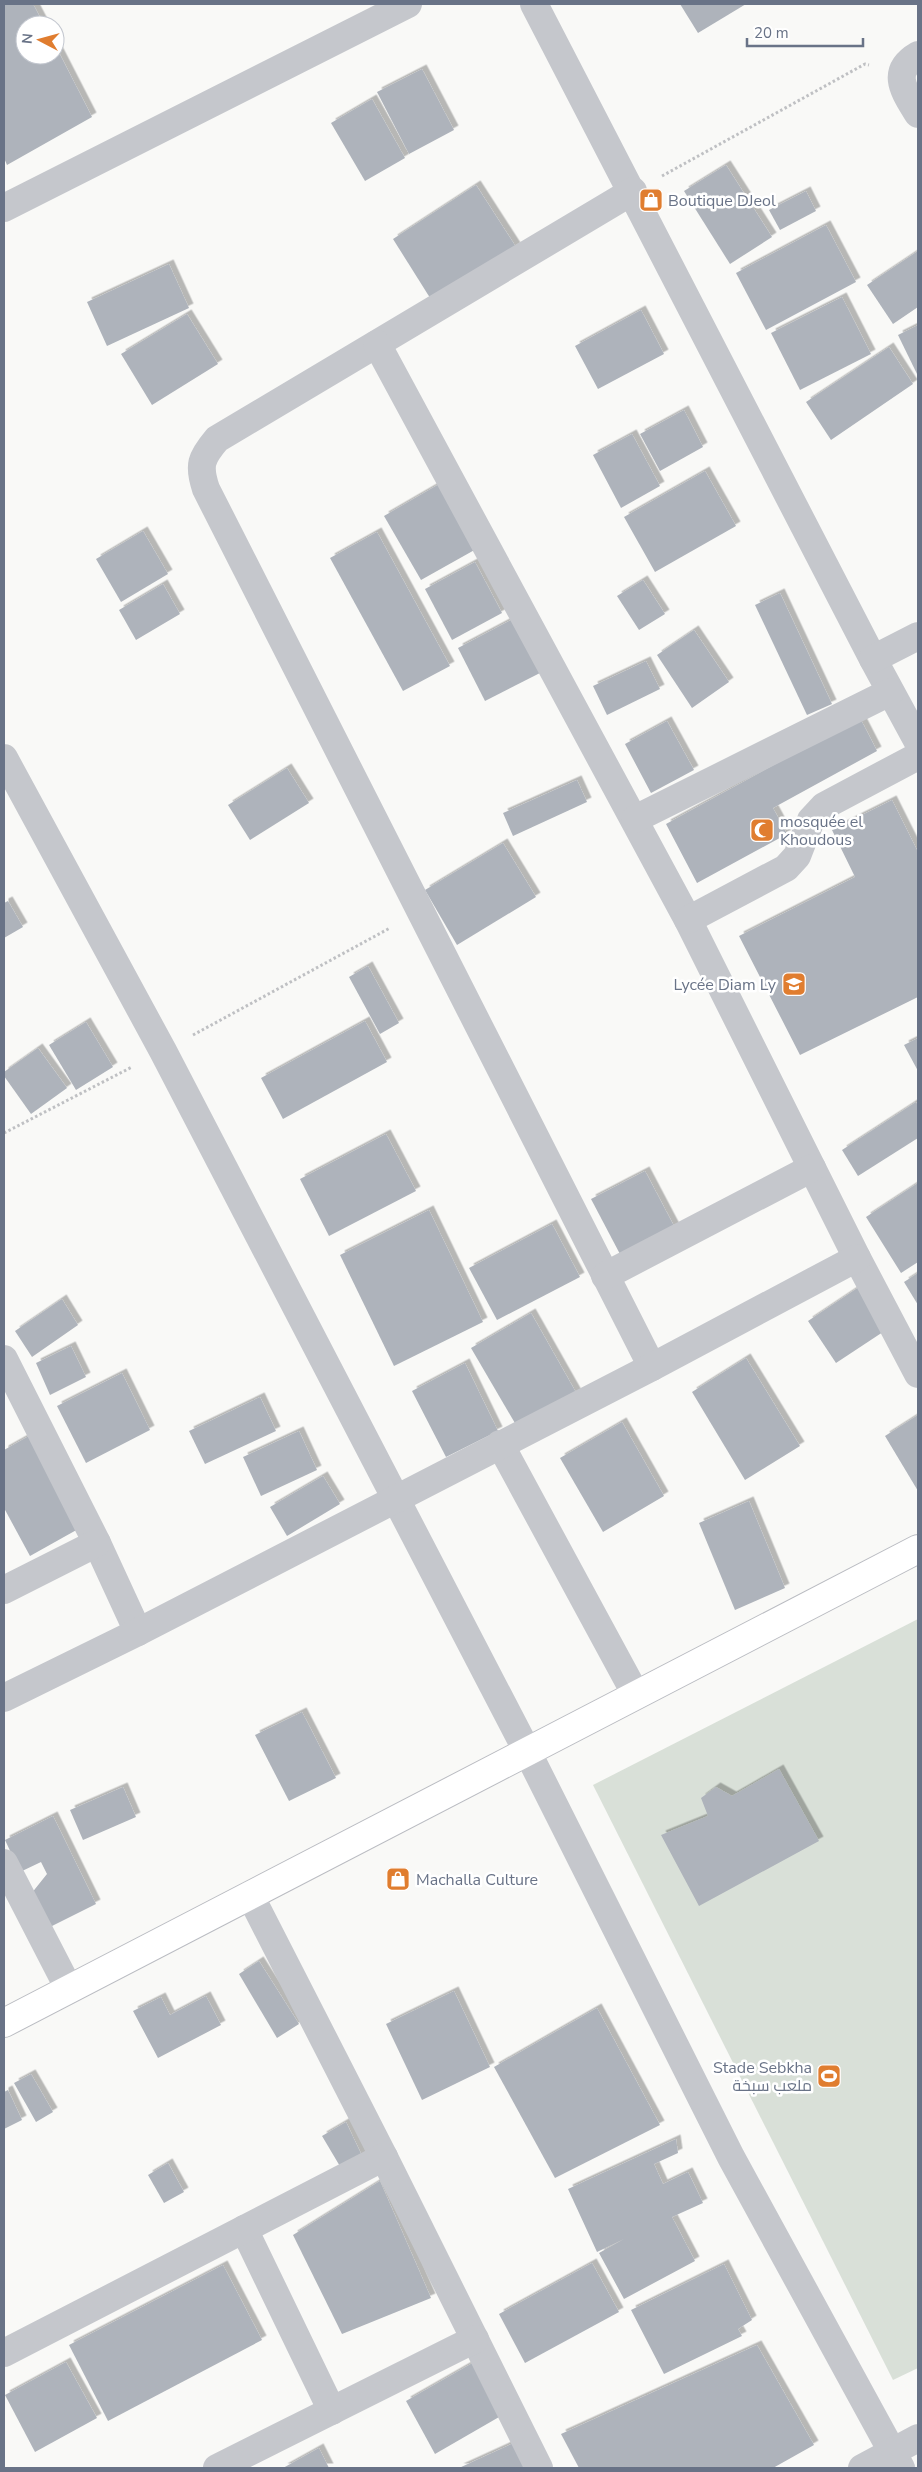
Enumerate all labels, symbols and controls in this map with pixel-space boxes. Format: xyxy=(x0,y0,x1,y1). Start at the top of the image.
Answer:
north arrow xyxy=(15,15,65,65)
scale bar xyxy=(747,15,863,47)
text: 20 m xyxy=(754,23,789,43)
text: N xyxy=(18,32,38,45)
shop icon: Boutique DJeol xyxy=(638,187,664,213)
place label: Boutique DJeol xyxy=(668,190,776,212)
place label: mosquée el Khoudous xyxy=(780,811,863,851)
mosque icon: mosquée el Khoudous xyxy=(749,817,775,843)
school or university icon: Lycée Diam Ly xyxy=(781,971,807,997)
place label: Lycée Diam Ly xyxy=(673,974,777,996)
shop icon: Machalla Culture xyxy=(385,1866,411,1892)
place label: Machalla Culture xyxy=(416,1869,538,1891)
place label: Stade Sebkha ملعب سبخة xyxy=(713,2057,812,2097)
sports icon: Stade Sebkha ملعب سبخة xyxy=(816,2063,842,2089)

